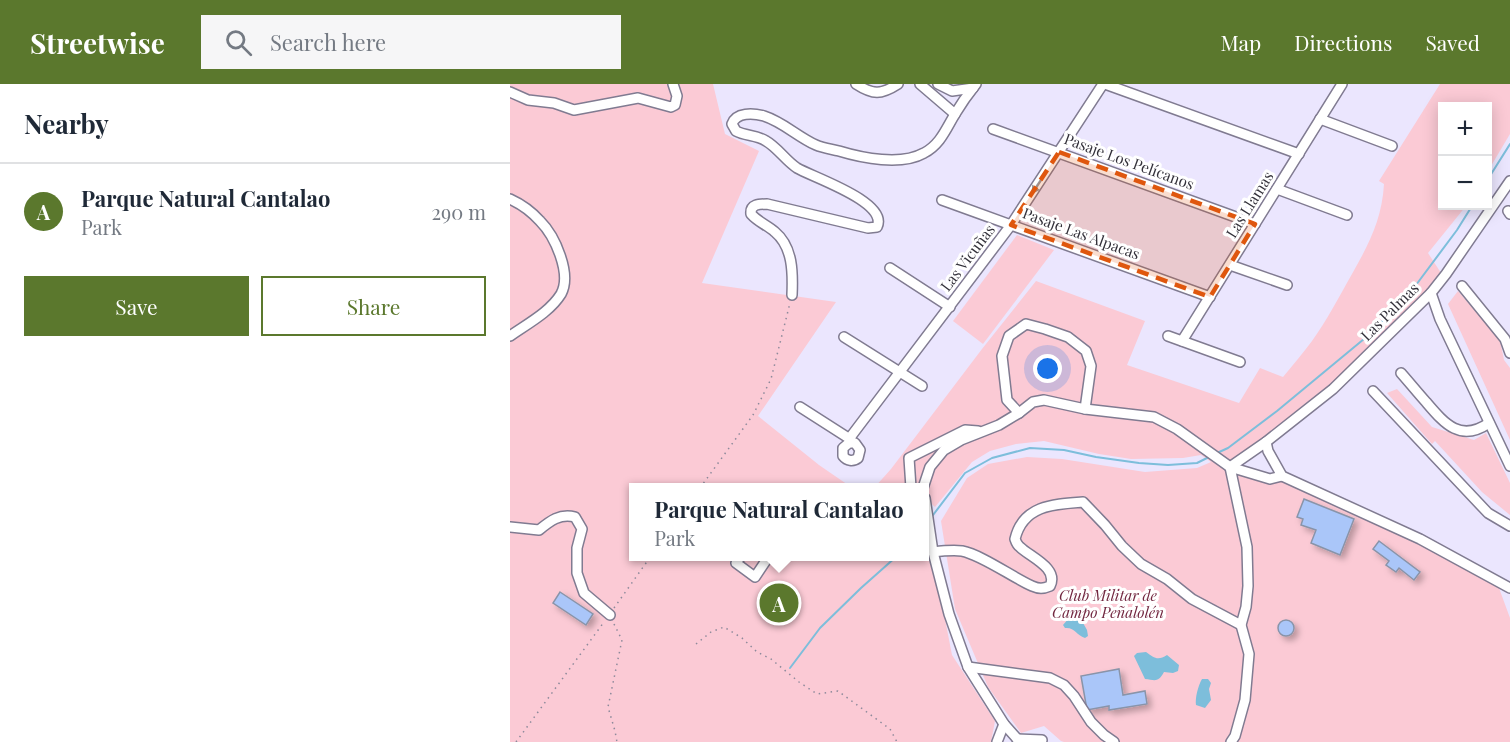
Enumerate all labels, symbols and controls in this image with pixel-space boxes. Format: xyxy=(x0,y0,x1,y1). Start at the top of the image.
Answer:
search box xyxy=(201,15,621,69)
text: Streetwise xyxy=(30,24,165,61)
icon: search xyxy=(222,26,255,59)
text: Search here xyxy=(270,27,386,57)
text: Map xyxy=(1220,28,1261,56)
text: Directions xyxy=(1294,28,1392,56)
text: Saved xyxy=(1425,28,1480,56)
map controls xyxy=(1438,102,1492,210)
button: + xyxy=(1438,102,1492,156)
text: Nearby xyxy=(24,106,109,141)
street label: Pasaje Los Pelícanos xyxy=(1062,128,1197,194)
button: − xyxy=(1438,156,1492,210)
street label: Las Llamas xyxy=(1221,167,1277,241)
one-way arrow xyxy=(1032,178,1043,194)
text: Parque Natural Cantalao xyxy=(81,183,330,213)
text: A xyxy=(37,198,50,225)
text: 290 m xyxy=(432,198,486,225)
street label: Pasaje Las Alpacas xyxy=(1020,203,1143,264)
text: Park xyxy=(81,213,122,240)
street label: Las Vicuñas xyxy=(936,220,999,295)
button: Save xyxy=(24,276,249,336)
button: Share xyxy=(261,276,486,336)
street label: Las Palmas xyxy=(1356,278,1423,345)
your location xyxy=(1033,354,1062,383)
popup xyxy=(629,483,929,561)
text: Parque Natural Cantalao xyxy=(654,494,904,524)
text: Park xyxy=(654,524,695,551)
pin: A xyxy=(760,580,798,626)
park label: Club Militar de Campo Peñalolén xyxy=(1052,585,1164,622)

